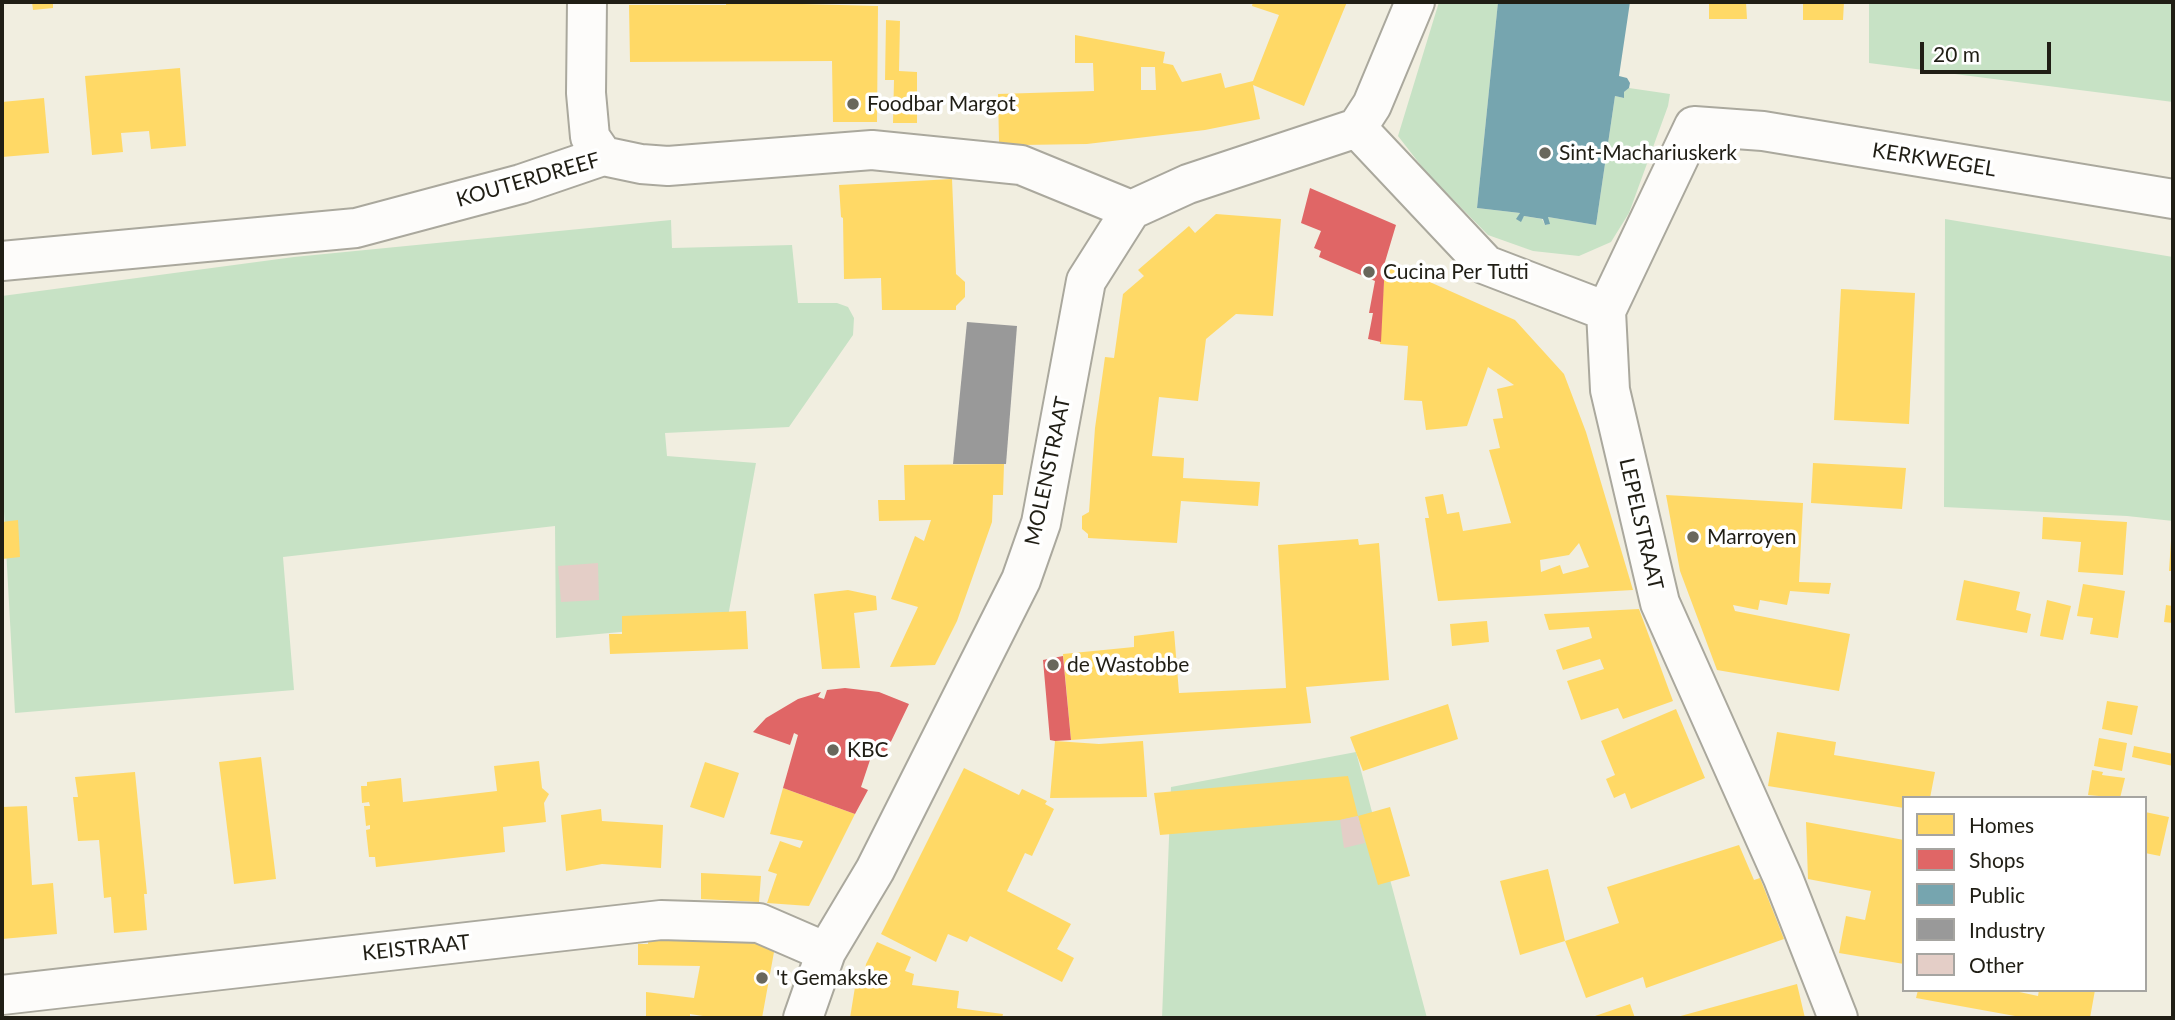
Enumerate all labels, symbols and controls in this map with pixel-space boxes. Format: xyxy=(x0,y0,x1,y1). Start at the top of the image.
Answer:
scale bar xyxy=(1923,28,2054,72)
text: 20 m xyxy=(1933,41,1980,66)
place label: Foodbar Margot xyxy=(867,91,1016,117)
marker: Foodbar Margot xyxy=(845,96,861,112)
street label: KERKWEGEL xyxy=(1870,138,1998,182)
place label: Sint-Machariuskerk xyxy=(1559,140,1737,166)
marker: Sint-Machariuskerk xyxy=(1537,145,1553,161)
street label: KOUTERDREEF xyxy=(453,147,603,213)
place label: Cucina Per Tutti xyxy=(1383,259,1529,285)
marker: Cucina Per Tutti xyxy=(1361,264,1377,280)
street label: MOLENSTRAAT xyxy=(1020,394,1076,548)
street label: LEPELSTRAAT xyxy=(1614,456,1668,592)
place label: Marroyen xyxy=(1707,524,1796,550)
marker: Marroyen xyxy=(1685,529,1701,545)
place label: de Wastobbe xyxy=(1067,652,1189,678)
marker: de Wastobbe xyxy=(1045,657,1061,673)
place label: KBC xyxy=(847,737,889,763)
marker: KBC xyxy=(825,742,841,758)
legend xyxy=(1902,796,2147,992)
text: Homes xyxy=(1969,812,2034,837)
text: Shops xyxy=(1969,847,2025,872)
text: Public xyxy=(1969,882,2025,907)
text: Industry xyxy=(1969,917,2045,942)
street label: KEISTRAAT xyxy=(361,930,471,966)
text: Other xyxy=(1969,952,2024,977)
place label: 't Gemakske xyxy=(776,965,888,991)
marker: 't Gemakske xyxy=(754,970,770,986)

